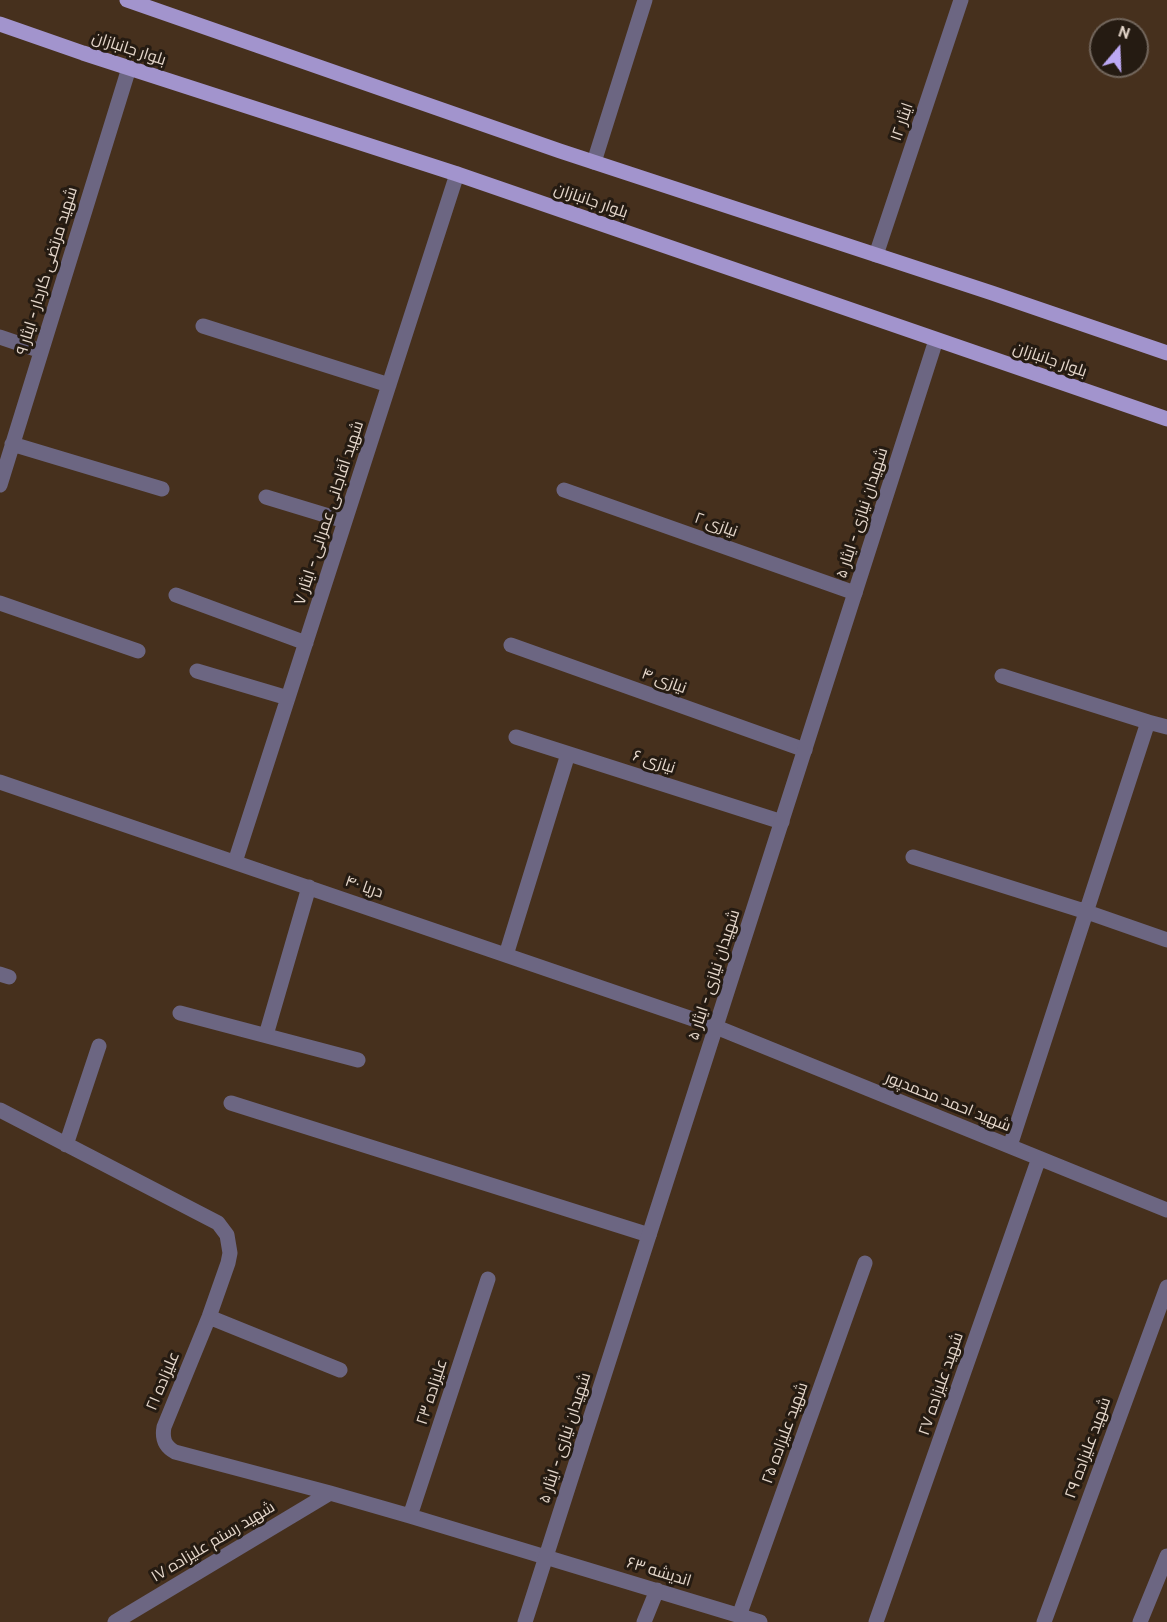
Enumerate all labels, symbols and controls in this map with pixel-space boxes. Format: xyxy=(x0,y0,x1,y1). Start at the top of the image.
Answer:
north arrow xyxy=(1089,18,1149,78)
text: N xyxy=(1116,22,1133,43)
street label: بلوار جانبازان xyxy=(89,28,169,70)
street label: ایثار ۱۲ xyxy=(887,100,917,144)
street label: بلوار جانبازان xyxy=(551,179,631,223)
street label: شهید مرتضی کاردار - ایثار ۹ xyxy=(12,185,82,357)
street label: بلوار جانبازان xyxy=(1010,338,1090,382)
street label: شهید آقاجانی عمرانی - ایثار ۷ xyxy=(290,418,368,608)
street label: شهیدان نیازی - ایثار ۵ xyxy=(832,445,892,581)
street label: نیازی ۲ xyxy=(692,508,740,542)
street label: نیازی ۴ xyxy=(639,664,689,698)
street label: نیازی ۶ xyxy=(630,746,678,778)
street label: دریا ۴۰ xyxy=(342,872,386,902)
street label: شهیدان نیازی - ایثار ۵ xyxy=(684,907,744,1043)
street label: شهید احمد محمدپور xyxy=(882,1068,1014,1136)
street label: شهید علیزاده ۲۷ xyxy=(914,1330,968,1438)
street label: علیزاده ۲۱ xyxy=(142,1349,184,1413)
street label: علیزاده ۲۳ xyxy=(412,1357,452,1427)
street label: شهیدان نیازی - ایثار ۵ xyxy=(535,1370,595,1506)
street label: شهید علیزاده ۲۵ xyxy=(758,1380,812,1486)
street label: شهید علیزاده ۲۹ xyxy=(1061,1395,1115,1501)
street label: ۱۷ شهید رستم علیزاده xyxy=(148,1498,278,1586)
street label: اندیشه ۶۳ xyxy=(624,1553,694,1591)

